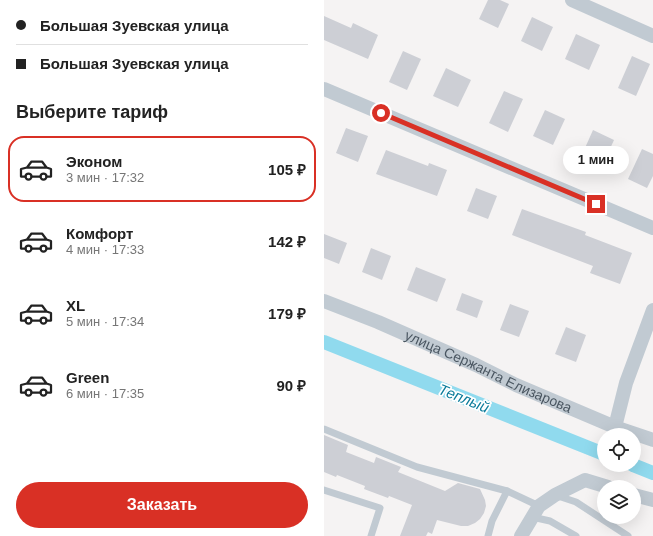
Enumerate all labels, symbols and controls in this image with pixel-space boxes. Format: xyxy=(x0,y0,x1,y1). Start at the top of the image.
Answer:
text: Большая Зуевская улица xyxy=(40,17,229,34)
text: Большая Зуевская улица xyxy=(40,55,229,72)
text: Выберите тариф xyxy=(16,102,168,122)
route start xyxy=(372,104,390,122)
callout: 1 мин xyxy=(563,146,629,174)
icon: car xyxy=(18,151,54,187)
text: 1 мин xyxy=(578,152,614,167)
text: Эконом xyxy=(66,153,122,170)
text: 105 ₽ xyxy=(268,161,306,178)
text: 3 мин · 17:32 xyxy=(66,170,144,185)
route end xyxy=(587,195,605,213)
icon: car xyxy=(18,223,54,259)
text: Комфорт xyxy=(66,225,133,242)
text: 142 ₽ xyxy=(268,233,306,250)
text: 4 мин · 17:33 xyxy=(66,242,144,257)
icon: car xyxy=(18,295,54,331)
text: XL xyxy=(66,297,85,314)
text: 179 ₽ xyxy=(268,305,306,322)
text: 5 мин · 17:34 xyxy=(66,314,144,329)
street label: улица Сержанта Елизарова xyxy=(403,327,574,416)
icon: car xyxy=(18,367,54,403)
text: Green xyxy=(66,369,109,386)
text: 90 ₽ xyxy=(276,377,306,394)
water label: Теплый xyxy=(436,380,492,416)
text: 6 мин · 17:35 xyxy=(66,386,144,401)
map controls xyxy=(597,428,641,524)
button: locate xyxy=(597,428,641,472)
button: layers xyxy=(597,480,641,524)
button: Заказать xyxy=(16,482,308,528)

